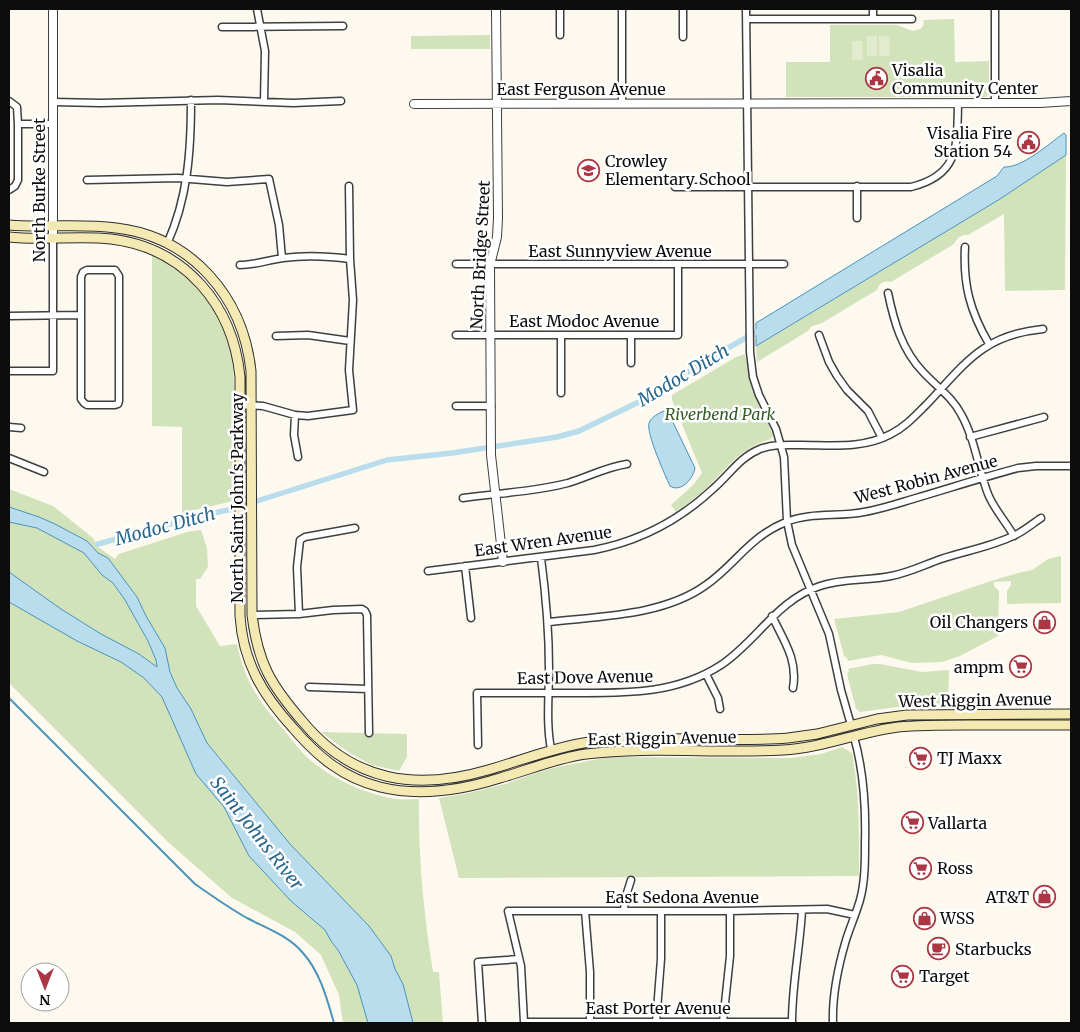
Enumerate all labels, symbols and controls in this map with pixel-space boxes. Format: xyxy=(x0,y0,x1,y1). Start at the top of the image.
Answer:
place label: Visalia Community Center xyxy=(891,60,1038,98)
public building icon: Visalia Community Center xyxy=(864,67,888,91)
street label: East Ferguson Avenue xyxy=(496,79,666,99)
street label: North Burke Street xyxy=(29,117,49,262)
place label: Visalia Fire Station 54 xyxy=(926,123,1012,161)
public building icon: Visalia Fire Station 54 xyxy=(1016,130,1040,154)
place label: Crowley Elementary School xyxy=(605,151,751,189)
school or university icon: Crowley Elementary School xyxy=(577,158,601,182)
street label: North Bridge Street xyxy=(466,179,494,330)
street label: East Sunnyview Avenue xyxy=(528,241,712,261)
street label: East Modoc Avenue xyxy=(509,311,659,331)
water label: Modoc Ditch xyxy=(632,339,733,412)
street label: North Saint John's Parkway xyxy=(227,392,247,603)
park label: Riverbend Park xyxy=(665,404,776,424)
street label: West Robin Avenue xyxy=(851,450,1000,508)
water label: Modoc Ditch xyxy=(111,502,218,551)
street label: East Wren Avenue xyxy=(473,521,613,561)
shop icon: Oil Changers xyxy=(1032,610,1056,634)
place label: Oil Changers xyxy=(930,612,1028,632)
supermarket icon: ampm xyxy=(1008,655,1032,679)
place label: ampm xyxy=(954,657,1004,677)
street label: East Dove Avenue xyxy=(517,666,653,688)
street label: West Riggin Avenue xyxy=(897,689,1052,711)
street label: East Riggin Avenue xyxy=(588,727,736,749)
supermarket icon: TJ Maxx xyxy=(909,746,933,770)
place label: TJ Maxx xyxy=(937,748,1002,768)
water label: Saint Johns River xyxy=(206,772,309,895)
supermarket icon: Vallarta xyxy=(900,811,924,835)
place label: Vallarta xyxy=(927,813,988,833)
supermarket icon: Ross xyxy=(909,856,933,880)
place label: Ross xyxy=(937,858,973,878)
shop icon: AT&T xyxy=(1033,885,1057,909)
street label: East Sedona Avenue xyxy=(605,887,759,907)
place label: AT&T xyxy=(985,887,1029,907)
shop icon: WSS xyxy=(912,906,936,930)
place label: WSS xyxy=(939,908,975,928)
cafe icon: Starbucks xyxy=(927,937,951,961)
place label: Starbucks xyxy=(955,939,1032,959)
north arrow xyxy=(20,962,70,1012)
supermarket icon: Target xyxy=(891,964,915,988)
place label: Target xyxy=(919,966,970,986)
text: N xyxy=(39,991,51,1009)
street label: East Porter Avenue xyxy=(585,998,731,1018)

